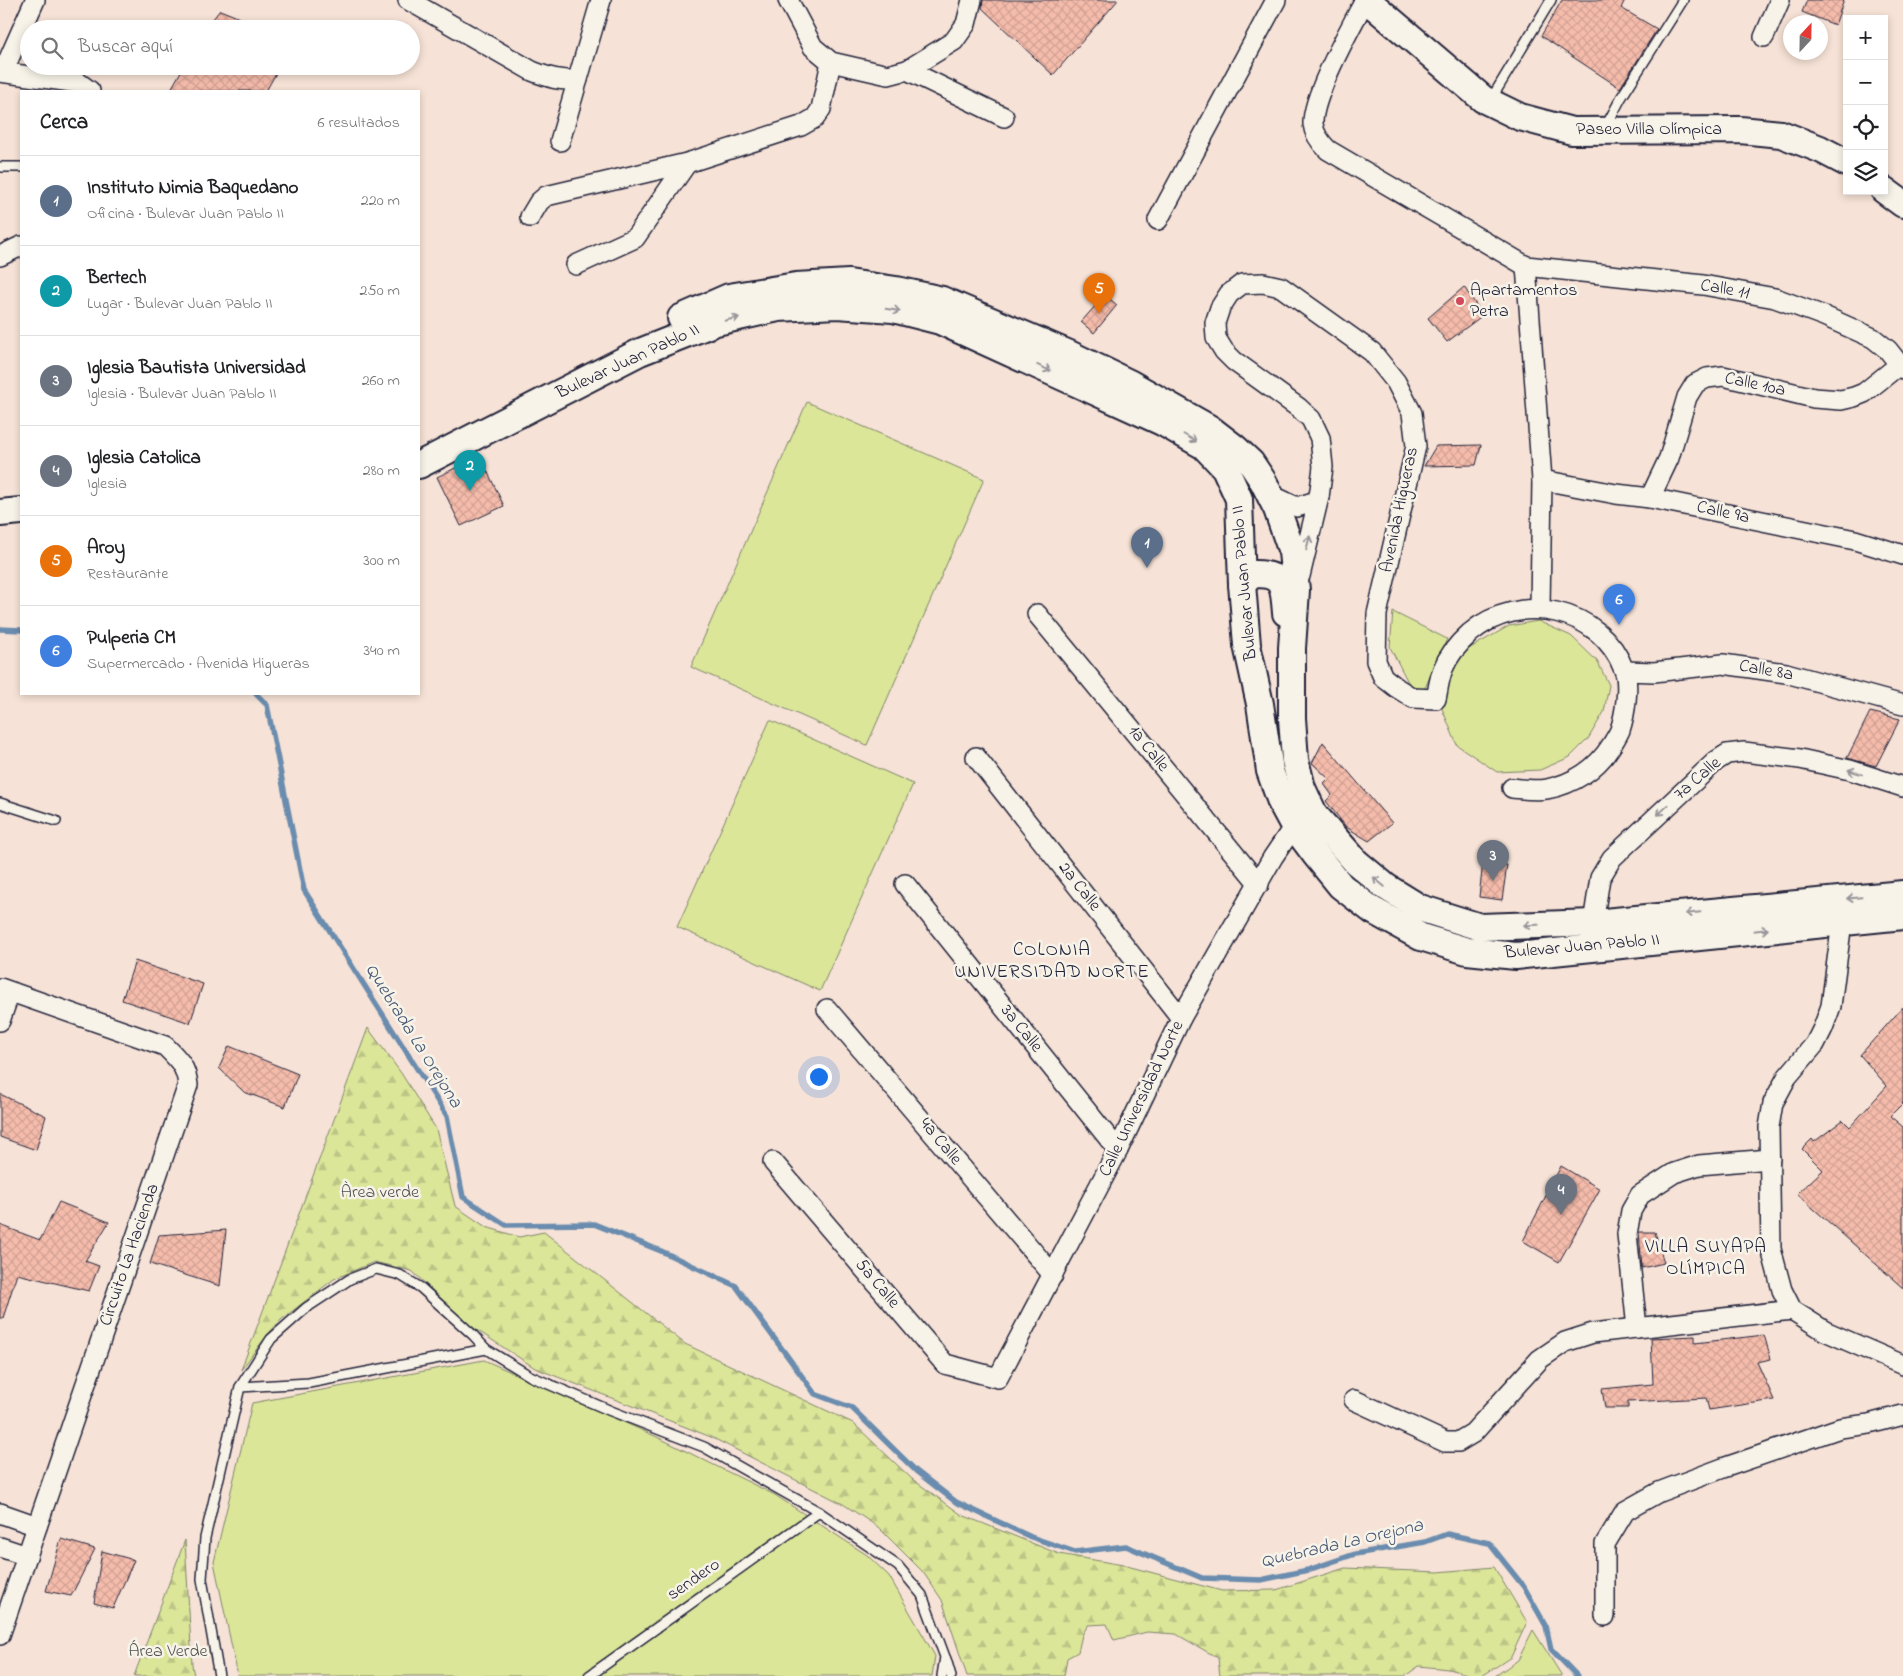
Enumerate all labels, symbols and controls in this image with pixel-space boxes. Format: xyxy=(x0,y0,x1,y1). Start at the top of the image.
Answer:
north arrow xyxy=(1783,15,1828,60)
map controls xyxy=(1843,15,1888,195)
button: + xyxy=(1843,15,1888,60)
search box xyxy=(20,20,420,75)
icon: search xyxy=(38,34,66,62)
text: Buscar aquí xyxy=(78,34,173,61)
button: − xyxy=(1843,60,1888,105)
button: locate xyxy=(1843,105,1888,150)
text: Cerca xyxy=(40,108,88,138)
text: 6 resultados xyxy=(317,111,400,135)
street label: Paseo Villa Olímpica xyxy=(1576,117,1722,143)
button: layers xyxy=(1843,150,1888,195)
text: Instituto Nimia Baquedano xyxy=(87,175,298,202)
text: 1 xyxy=(53,189,59,213)
text: 220 m xyxy=(361,189,400,213)
text: Oficina · Bulevar Juan Pablo II xyxy=(87,202,284,226)
text: Bertech xyxy=(87,265,147,292)
pin: 5 xyxy=(1083,273,1115,314)
street label: Calle 11 xyxy=(1698,273,1752,307)
place label: Apartamentos Petra xyxy=(1470,278,1577,325)
text: 2 xyxy=(52,279,60,303)
text: 250 m xyxy=(360,279,400,303)
text: Lugar · Bulevar Juan Pablo II xyxy=(87,292,273,316)
marker: Apartamentos Petra xyxy=(1454,295,1466,307)
one-way arrow xyxy=(884,305,900,315)
one-way arrow xyxy=(723,314,739,323)
street label: Bulevar Juan Pablo II xyxy=(551,317,704,407)
text: Iglesia Bautista Universidad xyxy=(87,355,306,382)
one-way arrow xyxy=(1036,364,1051,374)
street label: Calle 10a xyxy=(1722,366,1788,404)
text: 3 xyxy=(53,369,59,393)
text: 260 m xyxy=(362,369,400,393)
text: Iglesia · Bulevar Juan Pablo II xyxy=(87,382,277,406)
one-way arrow xyxy=(1183,433,1198,443)
text: Iglesia Catolica xyxy=(87,445,201,472)
street label: Avenida Higueras xyxy=(1374,445,1427,575)
pin: 2 xyxy=(454,450,486,491)
text: 4 xyxy=(53,459,59,483)
text: 280 m xyxy=(363,459,400,483)
text: Iglesia xyxy=(87,472,127,496)
street label: Calle 9a xyxy=(1694,495,1752,531)
street label: Bulevar Juan Pablo II xyxy=(1225,504,1265,663)
pin: 1 xyxy=(1131,527,1163,568)
text: Aroy xyxy=(87,535,125,562)
one-way arrow xyxy=(1304,536,1313,552)
text: 5 xyxy=(51,549,61,573)
text: 300 m xyxy=(363,549,400,573)
text: Restaurante xyxy=(87,562,168,586)
pin: 6 xyxy=(1603,584,1635,625)
text: Pulperia CM xyxy=(87,625,176,652)
text: 6 xyxy=(52,639,60,663)
text: 340 m xyxy=(363,639,400,663)
text: Supermercado · Avenida Higueras xyxy=(87,652,310,676)
street label: Calle 8a xyxy=(1737,653,1795,689)
street label: 1a Calle xyxy=(1121,720,1176,779)
street label: 7a Calle xyxy=(1669,750,1728,807)
one-way arrow xyxy=(1847,767,1863,777)
one-way arrow xyxy=(1656,804,1669,816)
pin: 3 xyxy=(1477,840,1509,881)
street label: 2a Calle xyxy=(1051,857,1107,918)
one-way arrow xyxy=(1373,876,1386,887)
one-way arrow xyxy=(1847,893,1863,903)
one-way arrow xyxy=(1685,908,1701,918)
one-way arrow xyxy=(1523,920,1539,930)
one-way arrow xyxy=(1753,925,1769,935)
street label: Bulevar Juan Pablo II xyxy=(1502,927,1661,967)
district label: COLONIA UNIVERSIDAD NORTE xyxy=(954,937,1150,986)
water label: Quebrada La Orejona xyxy=(358,959,469,1114)
street label: 3a Calle xyxy=(993,999,1049,1059)
street label: Calle Universidad Norte xyxy=(1093,1016,1192,1182)
your location xyxy=(806,1064,832,1090)
street label: 4a Calle xyxy=(912,1112,968,1172)
pin: 4 xyxy=(1545,1174,1577,1215)
street label: Circuito La Hacienda xyxy=(93,1180,167,1330)
park label: Àrea verde xyxy=(341,1180,420,1206)
district label: VILLA SUYAPA OLÍMPICA xyxy=(1644,1234,1767,1283)
street label: 5a Calle xyxy=(848,1253,906,1315)
water label: Quebrada La Orejona xyxy=(1258,1512,1426,1576)
street label: sendero xyxy=(662,1552,726,1608)
park label: Área Verde xyxy=(128,1639,209,1665)

